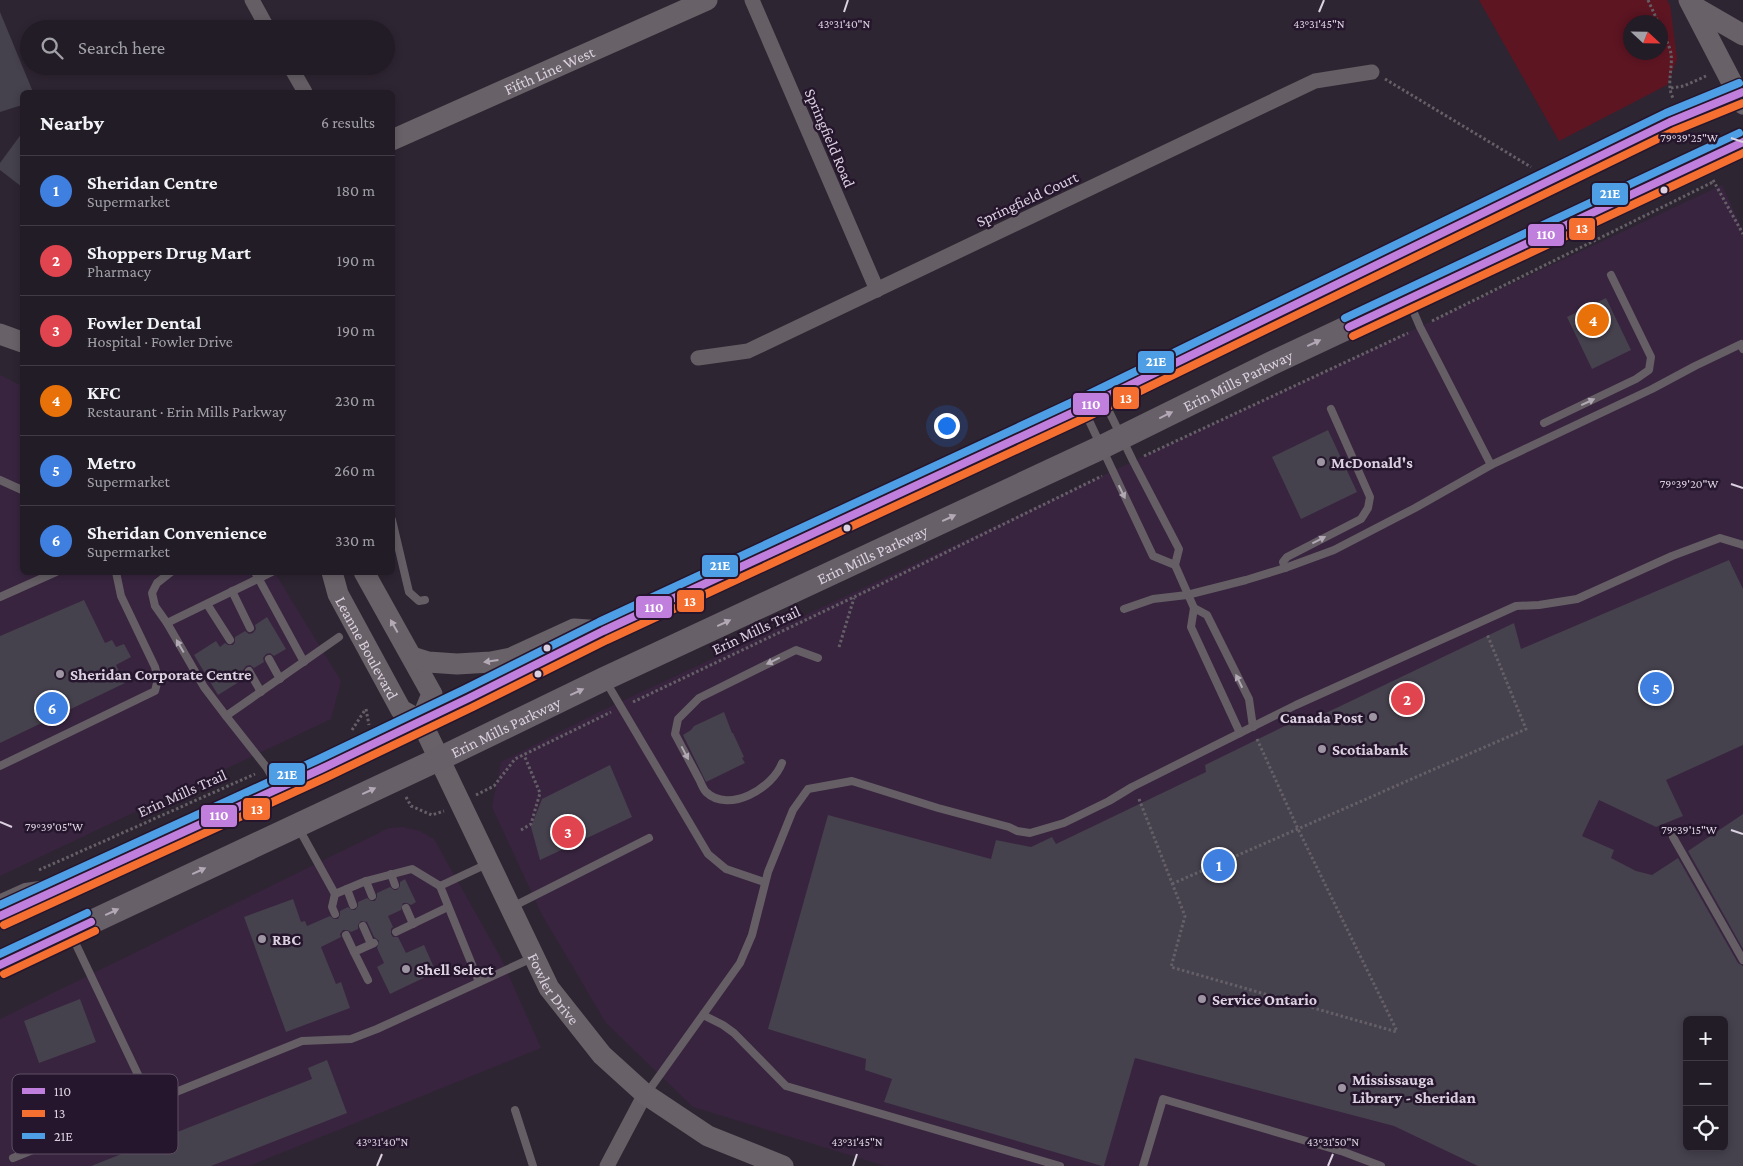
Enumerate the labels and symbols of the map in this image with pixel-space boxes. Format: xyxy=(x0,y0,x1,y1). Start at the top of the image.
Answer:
north arrow xyxy=(1623,15,1668,60)
text: 43°31'40"N xyxy=(818,17,870,31)
text: 43°31'45"N xyxy=(1293,17,1345,31)
street label: Fifth Line West xyxy=(501,42,598,98)
street label: Springfield Road xyxy=(801,86,859,191)
text: 79°39'25"W xyxy=(1660,131,1718,145)
street label: Springfield Court xyxy=(974,168,1082,231)
line badge: 21E xyxy=(1591,182,1629,206)
text: 21E xyxy=(1600,185,1620,201)
unlabelled marker xyxy=(1659,185,1669,195)
line badge: 13 xyxy=(1568,217,1596,241)
text: 13 xyxy=(1576,220,1588,236)
line badge: 110 xyxy=(1527,223,1565,247)
text: 110 xyxy=(1537,226,1555,242)
pin: 4 xyxy=(1577,301,1609,339)
one-way arrow xyxy=(1307,339,1321,347)
street label: Erin Mills Parkway xyxy=(1180,346,1296,414)
line badge: 21E xyxy=(1137,350,1175,374)
text: 21E xyxy=(1146,353,1166,369)
line badge: 13 xyxy=(1112,386,1140,410)
text: 13 xyxy=(1120,390,1132,406)
line badge: 110 xyxy=(1072,392,1110,416)
text: 110 xyxy=(1082,396,1100,412)
one-way arrow xyxy=(1581,398,1595,406)
one-way arrow xyxy=(1159,411,1173,419)
your location xyxy=(934,413,960,439)
place label: McDonald's xyxy=(1331,454,1413,471)
marker: McDonald's xyxy=(1315,456,1327,468)
text: 79°39'20"W xyxy=(1660,477,1718,491)
one-way arrow xyxy=(1118,485,1126,499)
one-way arrow xyxy=(942,514,956,522)
street label: Erin Mills Parkway xyxy=(814,521,931,587)
unlabelled marker xyxy=(842,523,852,533)
one-way arrow xyxy=(1312,536,1326,544)
line badge: 21E xyxy=(701,554,739,578)
text: 21E xyxy=(710,557,730,573)
line badge: 13 xyxy=(676,589,705,613)
street label: Leanne Boulevard xyxy=(332,593,402,703)
text: 13 xyxy=(684,593,696,609)
line badge: 110 xyxy=(635,595,673,619)
text: 110 xyxy=(645,599,663,615)
street label: Erin Mills Trail xyxy=(709,602,803,658)
one-way arrow xyxy=(717,618,731,626)
one-way arrow xyxy=(389,619,398,632)
one-way arrow xyxy=(176,640,185,653)
unlabelled marker xyxy=(542,643,552,653)
one-way arrow xyxy=(482,657,498,665)
one-way arrow xyxy=(766,657,780,665)
place label: Sheridan Corporate Centre xyxy=(70,666,252,683)
marker: Sheridan Corporate Centre xyxy=(54,668,66,680)
unlabelled marker xyxy=(533,669,543,679)
pin: 5 xyxy=(1640,669,1672,707)
one-way arrow xyxy=(1235,673,1244,688)
pin: 2 xyxy=(1391,680,1423,718)
one-way arrow xyxy=(570,687,584,695)
pin: 6 xyxy=(36,689,68,727)
street label: Erin Mills Parkway xyxy=(448,693,564,760)
place label: Canada Post xyxy=(1280,709,1363,726)
marker: Canada Post xyxy=(1367,711,1379,723)
place label: Scotiabank xyxy=(1332,741,1408,758)
marker: Scotiabank xyxy=(1316,743,1328,755)
one-way arrow xyxy=(681,746,689,760)
line badge: 21E xyxy=(268,762,306,786)
street label: Erin Mills Trail xyxy=(135,766,229,820)
text: 21E xyxy=(277,766,297,782)
one-way arrow xyxy=(362,787,376,795)
line badge: 13 xyxy=(242,797,271,821)
text: 13 xyxy=(251,801,263,817)
line badge: 110 xyxy=(200,804,238,828)
text: 110 xyxy=(210,807,228,823)
pin: 3 xyxy=(552,813,584,851)
text: 79°39'05"W xyxy=(25,820,83,834)
text: 79°39'15"W xyxy=(1661,823,1717,837)
pin: 1 xyxy=(1203,846,1235,884)
one-way arrow xyxy=(192,867,206,875)
one-way arrow xyxy=(105,908,119,916)
place label: RBC xyxy=(272,931,301,948)
marker: RBC xyxy=(256,933,268,945)
street label: Fowler Drive xyxy=(525,950,583,1028)
place label: Shell Select xyxy=(416,961,494,978)
marker: Shell Select xyxy=(400,963,412,975)
place label: Service Ontario xyxy=(1212,991,1317,1008)
marker: Service Ontario xyxy=(1196,993,1208,1005)
place label: Mississauga Library - Sheridan xyxy=(1352,1071,1476,1106)
legend xyxy=(12,1074,178,1154)
marker: Mississauga Library - Sheridan xyxy=(1336,1082,1348,1094)
text: 110 xyxy=(54,1083,71,1099)
text: 13 xyxy=(54,1105,65,1121)
text: 21E xyxy=(54,1128,73,1144)
text: 43°31'40"N xyxy=(356,1135,408,1149)
text: 43°31'45"N xyxy=(831,1135,883,1149)
text: 43°31'50"N xyxy=(1307,1135,1359,1149)

